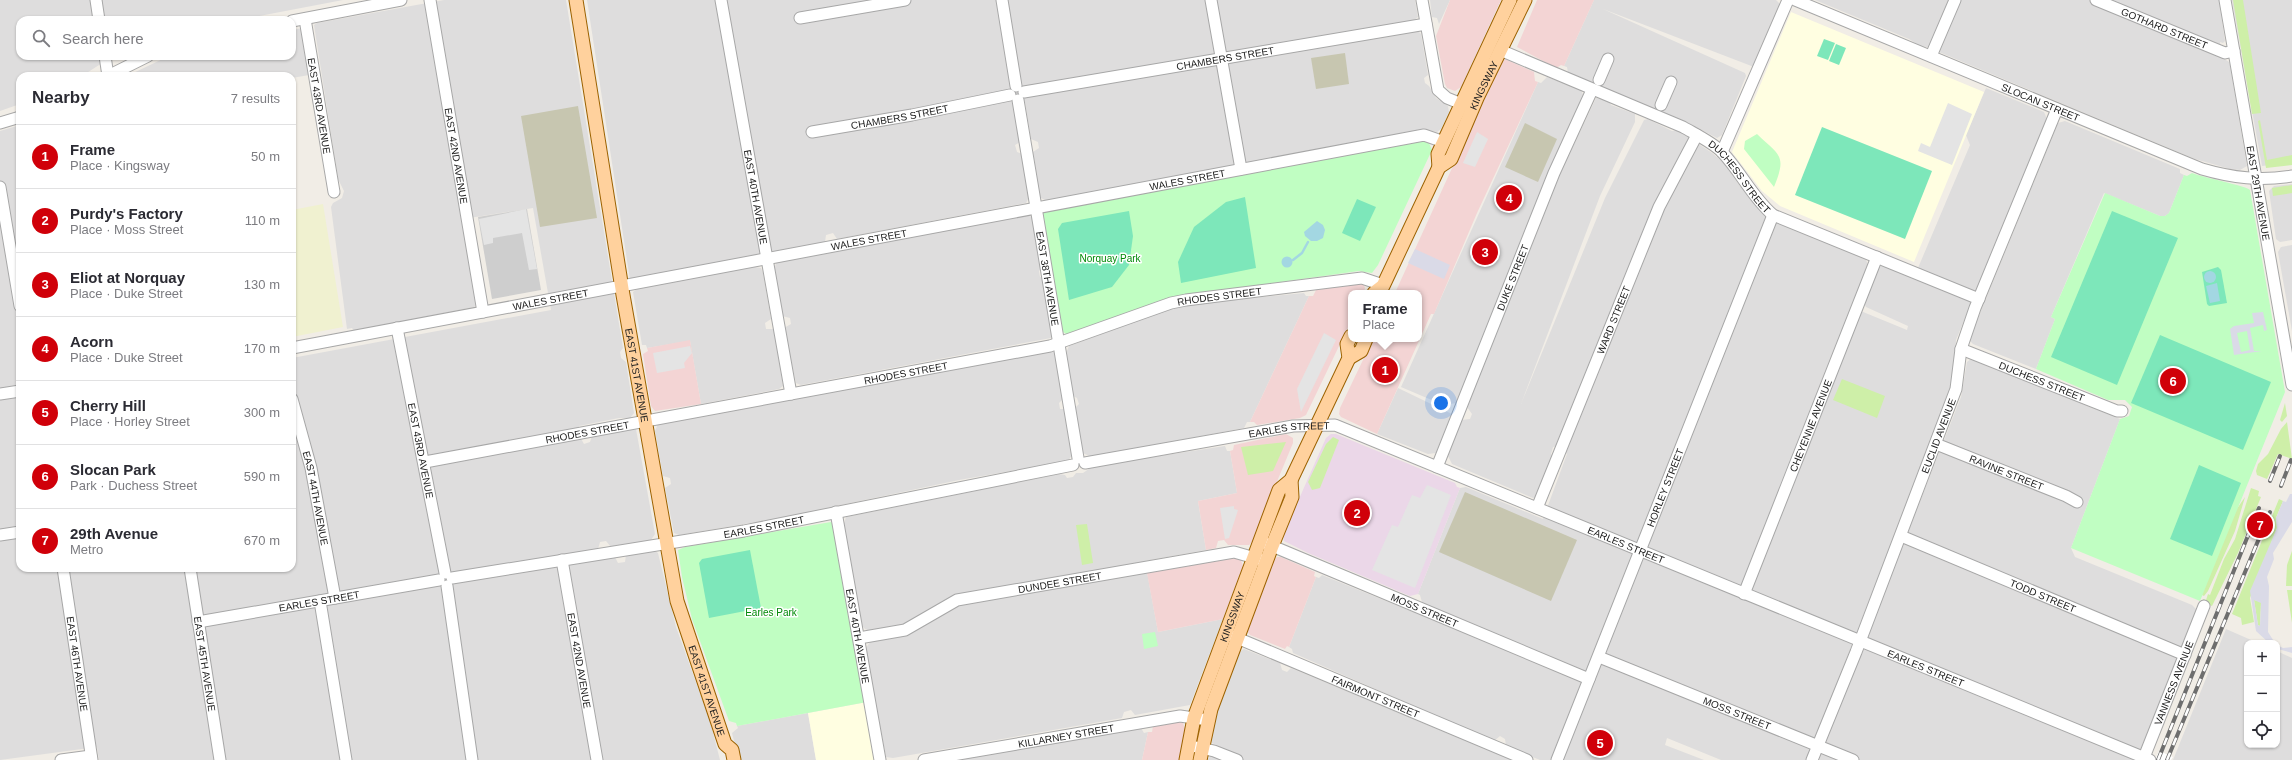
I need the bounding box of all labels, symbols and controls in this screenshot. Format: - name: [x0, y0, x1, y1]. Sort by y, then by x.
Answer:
- street label: GOTHARD STREET: [2119, 6, 2209, 51]
- search box: [16, 16, 296, 60]
- icon: search: [30, 27, 52, 49]
- text: Search here: [62, 30, 144, 47]
- street label: CHAMBERS STREET: [1176, 45, 1275, 72]
- street label: EAST 43RD AVENUE: [306, 57, 333, 155]
- street label: KINGSWAY: [1468, 59, 1500, 111]
- street label: SLOCAN STREET: [2000, 81, 2081, 124]
- text: Nearby: [32, 88, 90, 107]
- text: 7 results: [231, 91, 280, 106]
- street label: CHAMBERS STREET: [850, 103, 950, 131]
- street label: EAST 42ND AVENUE: [442, 107, 470, 205]
- street label: DUCHESS STREET: [1706, 138, 1772, 215]
- text: Frame: [70, 141, 115, 158]
- street label: EAST 29TH AVENUE: [2244, 145, 2272, 242]
- text: 1: [41, 149, 49, 164]
- text: 50 m: [251, 149, 280, 164]
- street label: EAST 40TH AVENUE: [742, 149, 769, 245]
- text: Place · Kingsway: [70, 158, 170, 173]
- street label: WALES STREET: [1149, 168, 1226, 193]
- pin: 4: [1496, 183, 1522, 213]
- text: Purdy's Factory: [70, 205, 183, 222]
- text: 2: [41, 213, 49, 228]
- text: 110 m: [245, 213, 280, 228]
- text: Place · Moss Street: [70, 222, 183, 237]
- street label: WALES STREET: [830, 227, 908, 252]
- street label: EAST 38TH AVENUE: [1034, 230, 1061, 327]
- pin: 3: [1472, 237, 1498, 267]
- street label: DUKE STREET: [1495, 243, 1531, 312]
- park label: Norquay Park: [1079, 253, 1142, 264]
- text: Eliot at Norquay: [70, 269, 185, 286]
- text: 3: [41, 277, 49, 292]
- text: 130 m: [244, 277, 280, 292]
- street label: WARD STREET: [1595, 284, 1632, 356]
- text: Place · Duke Street: [70, 286, 183, 301]
- street label: RHODES STREET: [1176, 286, 1262, 308]
- street label: WALES STREET: [512, 287, 589, 312]
- popup: [1348, 290, 1422, 342]
- text: Frame: [1362, 300, 1408, 317]
- text: Place: [1362, 317, 1395, 332]
- street label: EAST 41ST AVENUE: [623, 327, 650, 423]
- text: Acorn: [70, 333, 113, 350]
- text: 4: [41, 341, 49, 356]
- text: 170 m: [244, 341, 280, 356]
- text: Place · Duke Street: [70, 350, 183, 365]
- pin: 1: [1372, 355, 1398, 385]
- street label: RHODES STREET: [863, 360, 949, 386]
- street label: DUCHESS STREET: [1997, 360, 2086, 404]
- pin: 6: [2160, 366, 2186, 396]
- street label: CHEYENNE AVENUE: [1788, 378, 1834, 474]
- your location: [1431, 393, 1451, 413]
- text: Cherry Hill: [70, 397, 146, 414]
- street label: EUCLID AVENUE: [1919, 397, 1958, 475]
- street label: EAST 43RD AVENUE: [406, 402, 435, 500]
- text: 5: [41, 405, 49, 420]
- text: 300 m: [244, 405, 280, 420]
- text: Place · Horley Street: [70, 414, 190, 429]
- street label: RHODES STREET: [544, 419, 630, 446]
- street label: EARLES STREET: [1248, 420, 1330, 440]
- street label: HORLEY STREET: [1645, 447, 1686, 529]
- street label: EAST 44TH AVENUE: [301, 450, 330, 546]
- street label: RAVINE STREET: [1968, 453, 2045, 492]
- text: Slocan Park: [70, 461, 156, 478]
- text: 6: [41, 469, 49, 484]
- text: 590 m: [244, 469, 280, 484]
- text: Park · Duchess Street: [70, 478, 197, 493]
- pin: 2: [1344, 498, 1370, 528]
- pin: 7: [2247, 510, 2273, 540]
- street label: EARLES STREET: [723, 514, 805, 540]
- street label: EARLES STREET: [1586, 524, 1666, 566]
- text: 29th Avenue: [70, 525, 158, 542]
- text: 7: [41, 533, 49, 548]
- text: 670 m: [244, 533, 280, 548]
- text: Metro: [70, 542, 103, 557]
- street label: DUNDEE STREET: [1017, 570, 1102, 595]
- street label: TODD STREET: [2008, 577, 2077, 615]
- street label: EAST 40TH AVENUE: [844, 588, 871, 685]
- street label: EARLES STREET: [278, 589, 360, 614]
- street label: KINGSWAY: [1218, 590, 1247, 643]
- street label: MOSS STREET: [1389, 591, 1460, 629]
- park label: Earles Park: [745, 607, 798, 618]
- street label: EAST 42ND AVENUE: [565, 612, 593, 710]
- street label: EAST 46TH AVENUE: [64, 616, 90, 713]
- street label: EAST 45TH AVENUE: [192, 616, 217, 712]
- street label: VANNESS AVENUE: [2152, 639, 2196, 727]
- map controls: [2244, 640, 2280, 748]
- button: +: [2244, 640, 2280, 676]
- street label: EAST 41ST AVENUE: [686, 644, 727, 738]
- street label: EARLES STREET: [1886, 648, 1965, 689]
- street label: FAIRMONT STREET: [1330, 673, 1421, 720]
- button: −: [2244, 676, 2280, 712]
- street label: MOSS STREET: [1702, 695, 1772, 732]
- button: locate: [2244, 712, 2280, 748]
- street label: KILLARNEY STREET: [1017, 722, 1115, 750]
- pin: 5: [1587, 728, 1613, 758]

